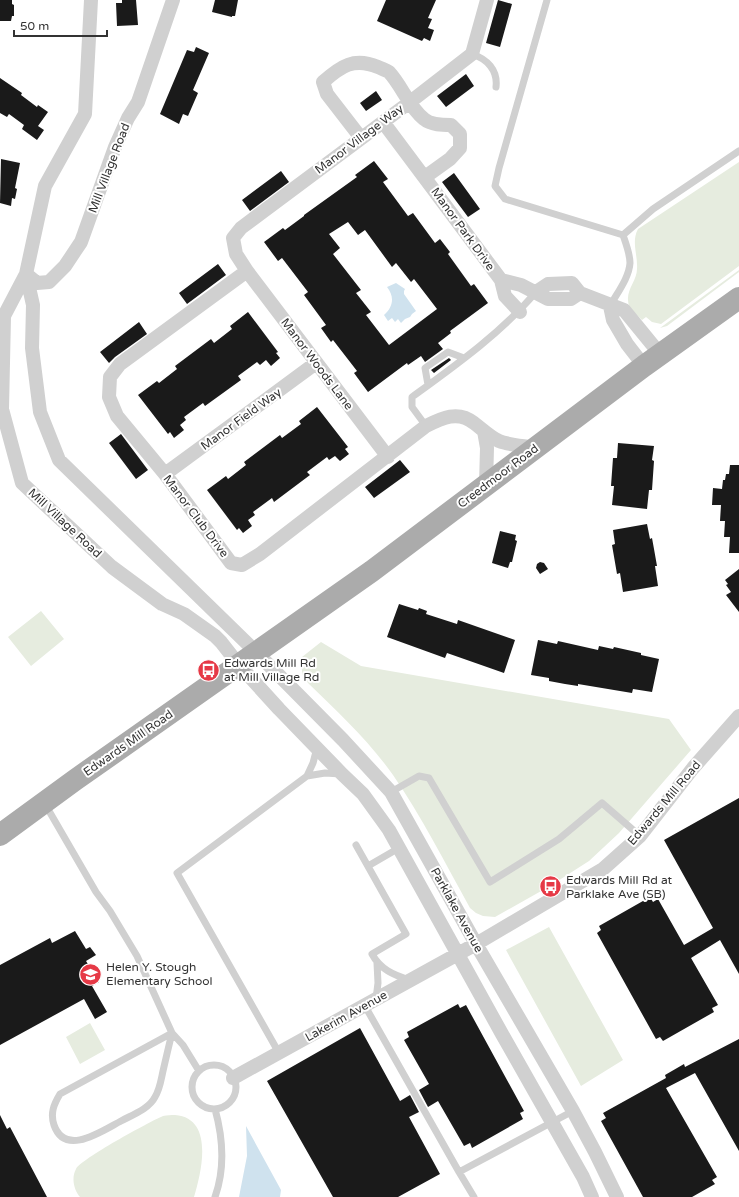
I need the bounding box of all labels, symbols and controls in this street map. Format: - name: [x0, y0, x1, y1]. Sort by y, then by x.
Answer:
- scale bar: [14, 12, 107, 38]
- text: 50 m: [20, 19, 49, 33]
- street label: Manor Village Way: [312, 101, 406, 177]
- street label: Mill Village Road: [85, 121, 133, 215]
- street label: Manor Park Drive: [428, 185, 498, 273]
- street label: Manor Woods Lane: [278, 315, 356, 413]
- street label: Manor Field Way: [198, 385, 284, 453]
- street label: Creedmoor Road: [455, 441, 541, 511]
- street label: Manor Club Drive: [160, 472, 232, 560]
- street label: Mill Village Road: [25, 485, 105, 561]
- place label: Edwards Mill Rd at Mill Village Rd: [224, 656, 319, 684]
- bus stop icon: Edwards Mill Rd at Mill Village Rd: [195, 657, 221, 683]
- street label: Edwards Mill Road: [81, 707, 175, 779]
- street label: Edwards Mill Road: [625, 758, 703, 848]
- street label: Parklake Avenue: [428, 865, 486, 955]
- place label: Edwards Mill Rd at Parklake Ave (SB): [566, 873, 672, 901]
- bus stop icon: Edwards Mill Rd at Parklake Ave (SB): [538, 874, 564, 900]
- place label: Helen Y. Stough Elementary School: [106, 960, 213, 988]
- school or university icon: Helen Y. Stough Elementary School: [77, 961, 103, 987]
- street label: Lakerim Avenue: [303, 988, 390, 1044]

